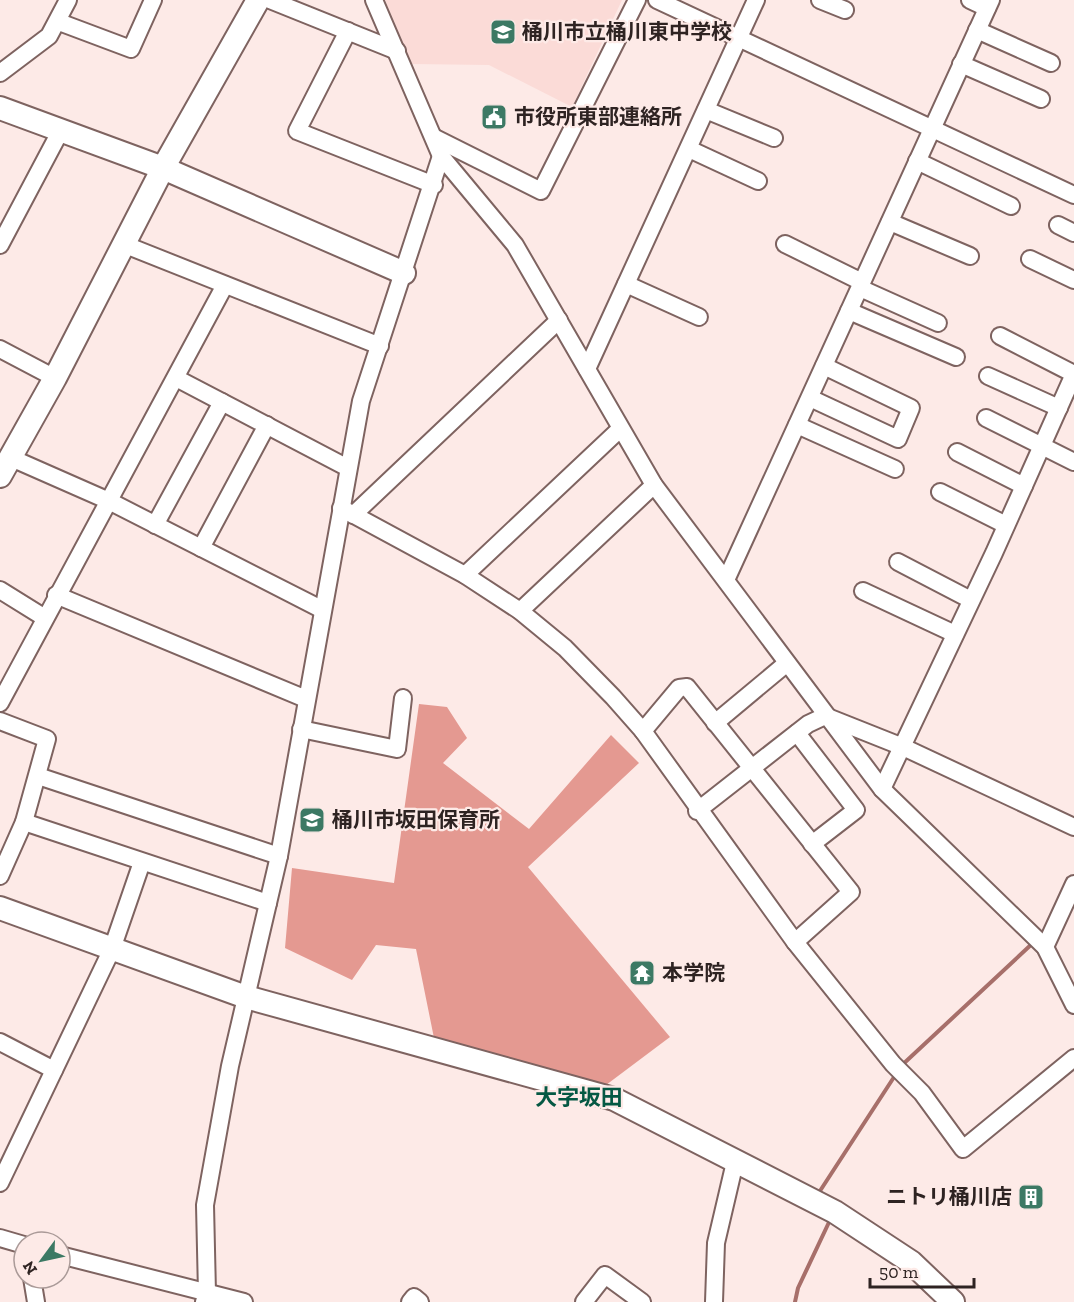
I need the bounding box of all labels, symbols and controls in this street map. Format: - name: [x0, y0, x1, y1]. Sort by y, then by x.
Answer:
- school or university icon: 桶川市立桶川東中学校: [488, 17, 518, 47]
- place label: 桶川市立桶川東中学校: [522, 19, 732, 44]
- public building icon: 市役所東部連絡所: [479, 102, 509, 132]
- place label: 市役所東部連絡所: [514, 104, 682, 129]
- school or university icon: 桶川市坂田保育所: [297, 805, 327, 835]
- place label: 桶川市坂田保育所: [332, 807, 500, 832]
- temple icon: 本学院: [627, 958, 657, 988]
- place label: 本学院: [662, 960, 725, 985]
- district label: 大字坂田: [535, 1084, 623, 1111]
- building icon: ニトリ桶川店: [1016, 1182, 1046, 1212]
- place label: ニトリ桶川店: [886, 1184, 1012, 1209]
- north arrow: [12, 1230, 72, 1290]
- scale bar: [870, 1251, 974, 1289]
- text: N: [19, 1258, 41, 1278]
- text: 50 m: [879, 1261, 919, 1283]

